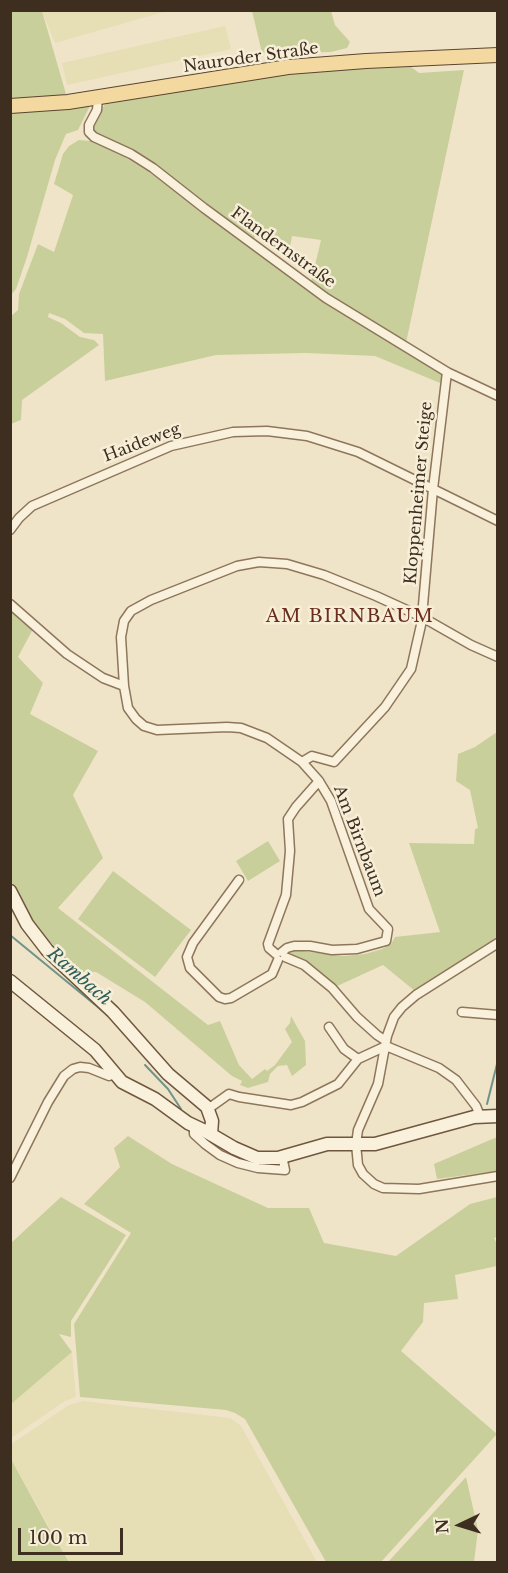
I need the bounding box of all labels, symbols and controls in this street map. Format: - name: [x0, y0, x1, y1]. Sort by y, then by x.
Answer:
- street label: Nauroder Straße: [182, 39, 320, 77]
- street label: Flandernstraße: [227, 204, 339, 292]
- street label: Kloppenheimer Steige: [401, 401, 437, 585]
- street label: Haideweg: [101, 420, 183, 466]
- district label: AM BIRNBAUM: [266, 606, 434, 628]
- street label: Am Birnbaum: [329, 783, 389, 899]
- water label: Rambach: [43, 943, 115, 1011]
- north arrow: [430, 1495, 490, 1555]
- scale bar: [21, 1516, 126, 1554]
- text: N: [432, 1518, 453, 1534]
- text: 100 m: [29, 1527, 87, 1549]

